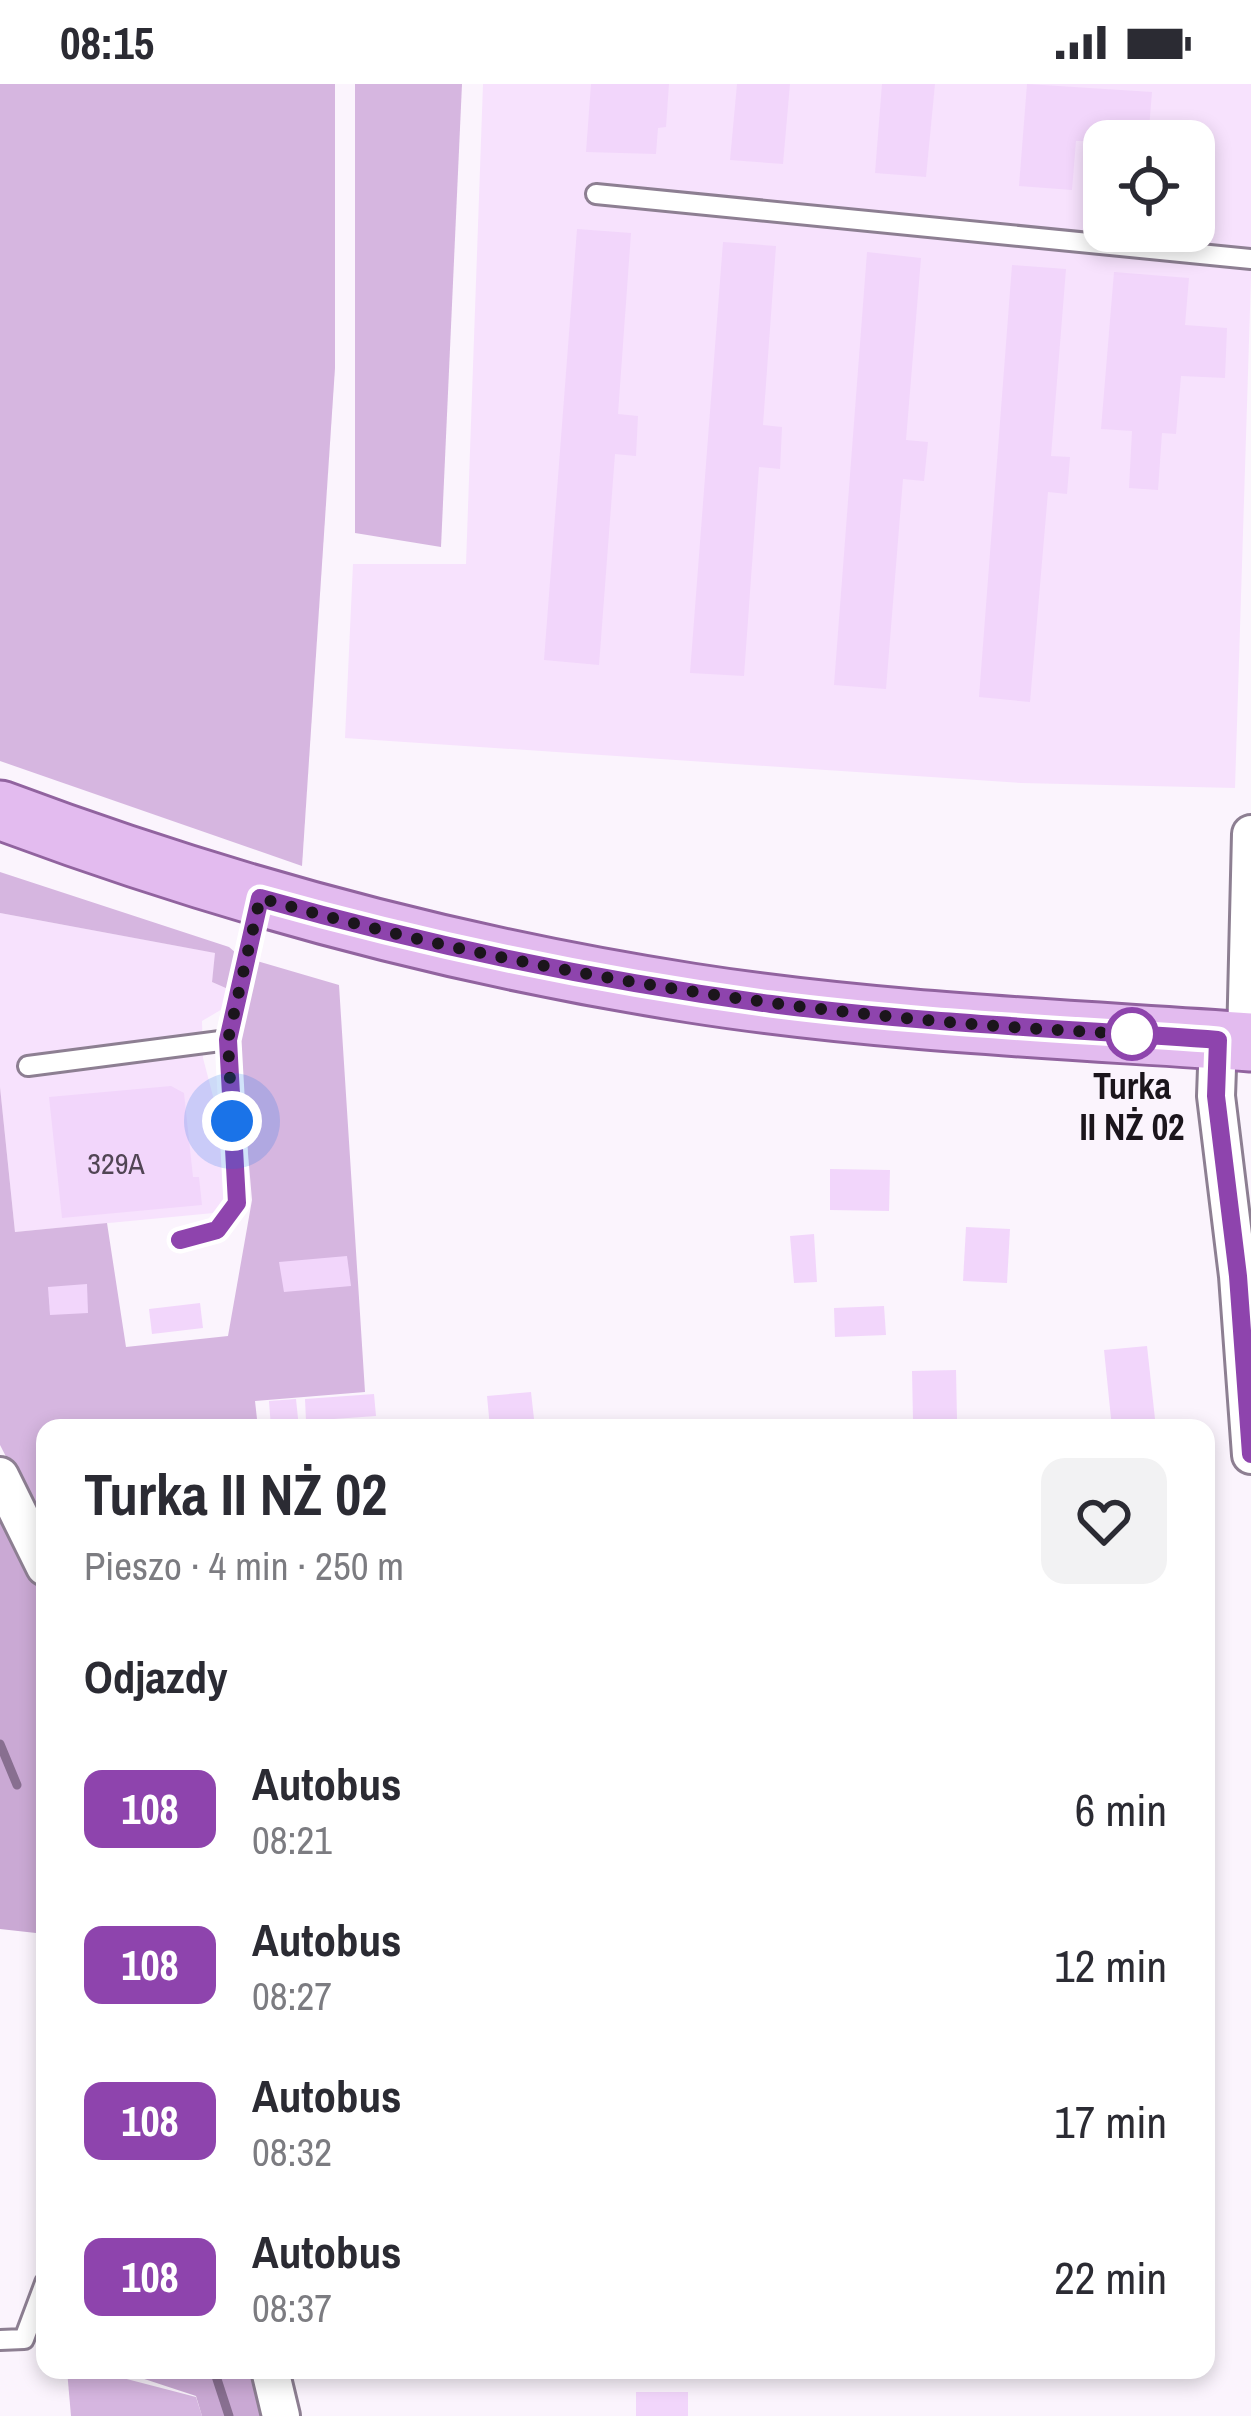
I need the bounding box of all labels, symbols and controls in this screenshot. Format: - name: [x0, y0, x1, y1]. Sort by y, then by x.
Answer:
- text: 08:15: [60, 12, 154, 73]
- map controls: [1083, 120, 1215, 252]
- button: locate: [1083, 120, 1215, 252]
- marker: Turka II NŻ 02: [1107, 1009, 1157, 1059]
- place label: Turka II NŻ 02: [1079, 1062, 1185, 1151]
- your location: [202, 1091, 262, 1151]
- house number: 329A: [87, 1143, 145, 1183]
- text: Turka II NŻ 02: [84, 1456, 387, 1533]
- button: heart: [1041, 1458, 1167, 1584]
- text: Pieszo · 4 min · 250 m: [84, 1540, 404, 1592]
- text: Odjazdy: [84, 1646, 228, 1707]
- text: Autobus: [252, 1753, 402, 1814]
- text: 6 min: [1075, 1779, 1167, 1840]
- text: 108: [121, 1781, 179, 1837]
- text: 08:21: [252, 1814, 332, 1866]
- text: Autobus: [252, 1909, 402, 1970]
- text: 12 min: [1054, 1935, 1167, 1996]
- text: 108: [121, 1937, 179, 1993]
- text: 08:27: [252, 1970, 332, 2022]
- text: Autobus: [252, 2065, 402, 2126]
- text: 17 min: [1054, 2091, 1167, 2152]
- text: 108: [121, 2093, 179, 2149]
- text: 08:32: [252, 2126, 332, 2178]
- text: Autobus: [252, 2221, 402, 2282]
- text: 22 min: [1054, 2247, 1167, 2308]
- text: 108: [121, 2249, 179, 2305]
- text: 08:37: [252, 2282, 332, 2334]

